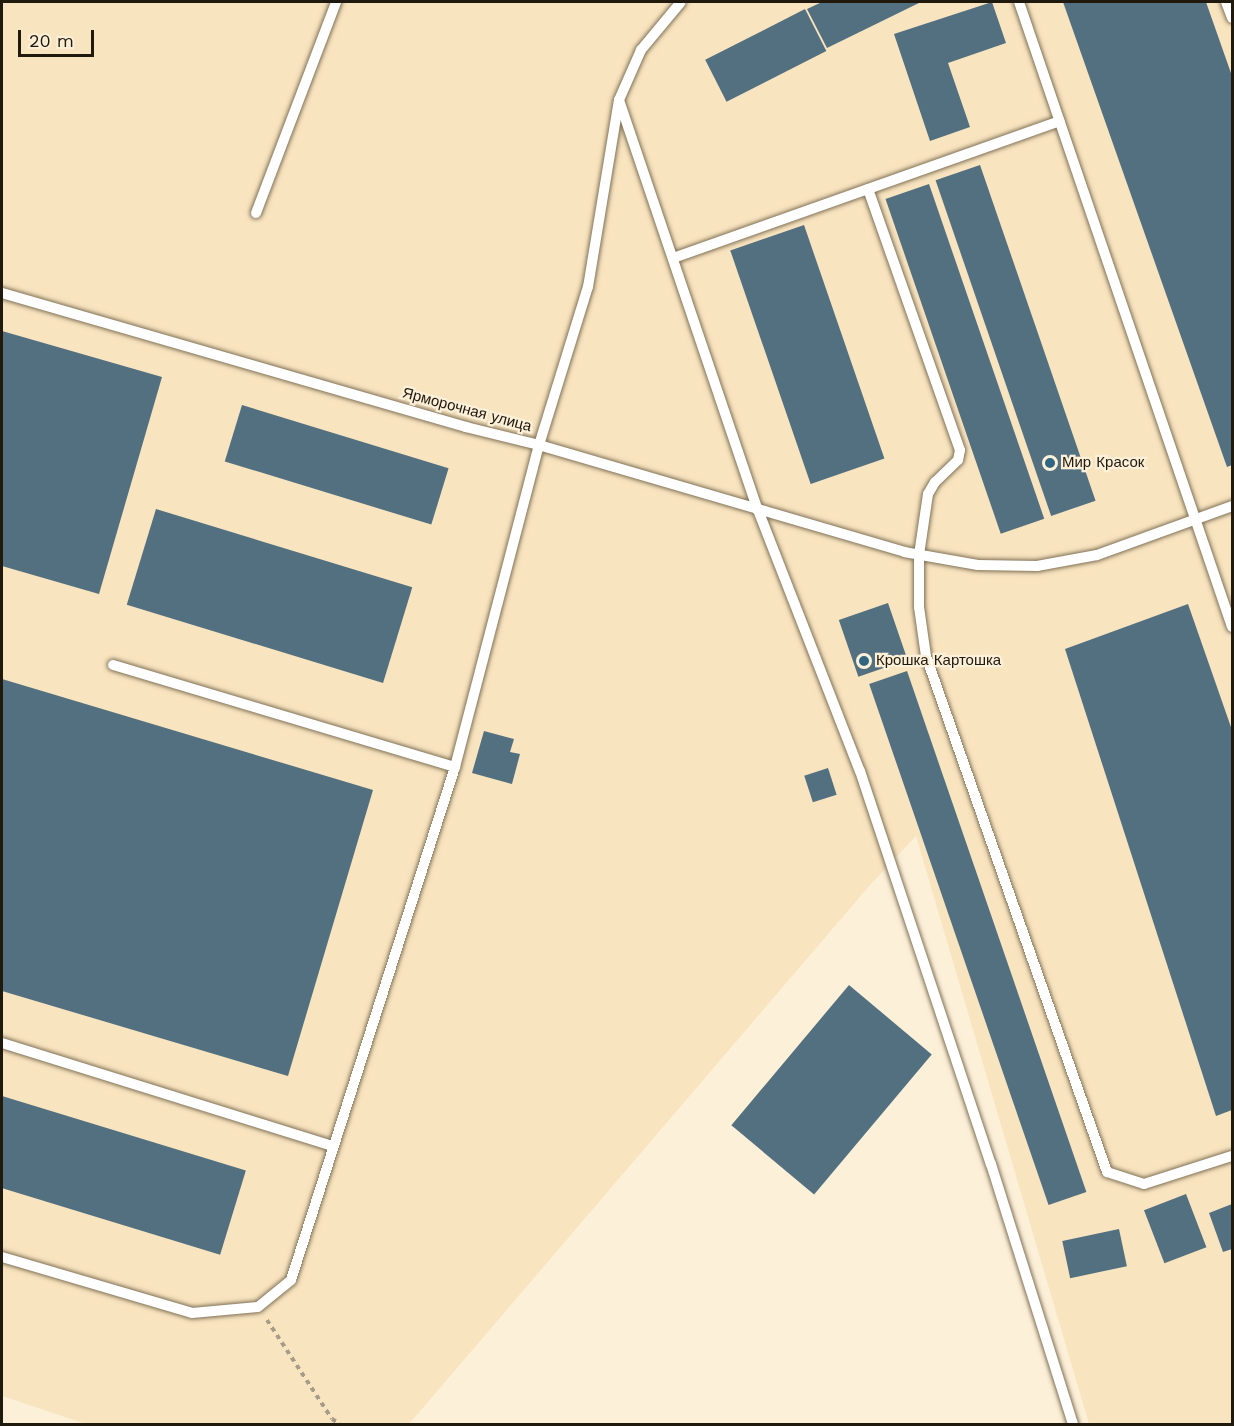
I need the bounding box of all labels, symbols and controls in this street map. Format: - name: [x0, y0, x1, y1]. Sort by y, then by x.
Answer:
- scale bar: [21, 18, 98, 56]
- text: 20 m: [29, 30, 74, 51]
- street label: Ярморочная улица: [400, 384, 534, 436]
- place label: Мир Красок: [1062, 454, 1144, 472]
- marker: Мир Красок: [1043, 456, 1057, 470]
- place label: Крошка Картошка: [876, 652, 1001, 670]
- marker: Крошка Картошка: [857, 654, 871, 668]

